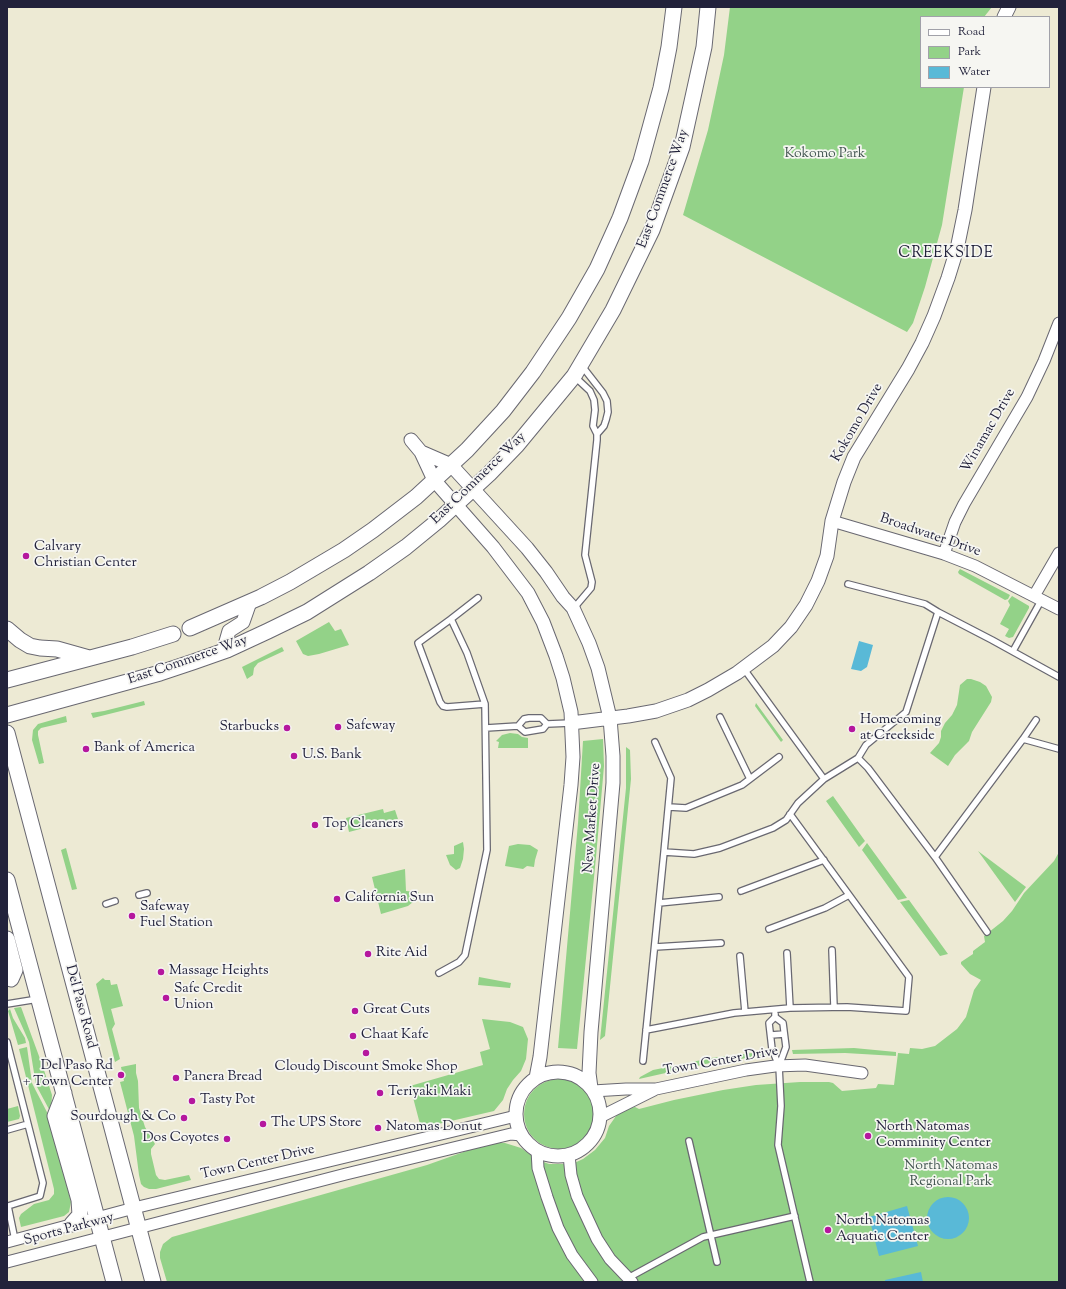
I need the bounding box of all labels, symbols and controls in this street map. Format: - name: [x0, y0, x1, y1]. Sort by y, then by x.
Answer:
- legend: [920, 16, 1050, 88]
- text: Road: [958, 23, 985, 41]
- text: Park: [958, 43, 981, 61]
- text: Water: [958, 63, 990, 81]
- street label: East Commerce Way: [635, 127, 693, 251]
- park label: Kokomo Park: [785, 147, 865, 163]
- district label: CREEKSIDE: [898, 245, 994, 263]
- street label: Kokomo Drive: [829, 381, 887, 465]
- street label: Winamac Drive: [958, 386, 1020, 476]
- street label: East Commerce Way: [428, 429, 530, 529]
- street label: Broadwater Drive: [877, 511, 983, 561]
- place label: Calvary Christian Center: [34, 540, 137, 572]
- marker: Calvary Christian Center: [21, 551, 31, 561]
- street label: East Commerce Way: [126, 633, 250, 689]
- place label: Homecoming at Creekside: [860, 713, 941, 746]
- place label: Safeway: [346, 719, 395, 735]
- place label: Starbucks: [219, 720, 279, 736]
- marker: Safeway: [333, 722, 343, 732]
- marker: Starbucks: [282, 723, 292, 733]
- marker: Homecoming at Creekside: [847, 724, 857, 734]
- place label: Bank of America: [94, 741, 195, 757]
- marker: Bank of America: [81, 744, 91, 754]
- place label: U.S. Bank: [302, 748, 362, 764]
- marker: U.S. Bank: [289, 751, 299, 761]
- street label: New Market Drive: [581, 762, 605, 874]
- place label: Top Cleaners: [323, 817, 403, 833]
- marker: Top Cleaners: [310, 820, 320, 830]
- place label: California Sun: [345, 891, 434, 907]
- marker: California Sun: [332, 894, 342, 904]
- place label: Safeway Fuel Station: [140, 900, 213, 932]
- marker: Safeway Fuel Station: [127, 911, 137, 921]
- place label: Rite Aid: [376, 946, 427, 962]
- marker: Rite Aid: [363, 949, 373, 959]
- street label: Del Paso Road: [61, 963, 99, 1051]
- place label: Massage Heights: [169, 964, 269, 980]
- marker: Massage Heights: [156, 967, 166, 977]
- place label: Safe Credit Union: [174, 982, 242, 1014]
- marker: Safe Credit Union: [161, 993, 171, 1003]
- place label: Great Cuts: [363, 1003, 430, 1019]
- marker: Great Cuts: [350, 1006, 360, 1016]
- place label: Chaat Kafe: [361, 1028, 429, 1044]
- marker: Chaat Kafe: [348, 1031, 358, 1041]
- street label: Town Center Drive: [662, 1044, 780, 1080]
- marker: Cloud9 Discount Smoke Shop: [361, 1048, 371, 1058]
- place label: Del Paso Rd + Town Center: [23, 1059, 113, 1092]
- place label: Cloud9 Discount Smoke Shop: [275, 1060, 457, 1076]
- marker: Del Paso Rd + Town Center: [116, 1070, 126, 1080]
- place label: Panera Bread: [184, 1070, 262, 1086]
- marker: Panera Bread: [171, 1073, 181, 1083]
- place label: Teriyaki Maki: [388, 1085, 471, 1101]
- marker: Teriyaki Maki: [375, 1088, 385, 1098]
- place label: Tasty Pot: [200, 1093, 255, 1109]
- marker: Tasty Pot: [187, 1096, 197, 1106]
- place label: Sourdough & Co: [70, 1110, 176, 1126]
- marker: Sourdough & Co: [179, 1113, 189, 1123]
- place label: The UPS Store: [271, 1116, 362, 1132]
- marker: The UPS Store: [258, 1119, 268, 1129]
- place label: Natomas Donut: [386, 1120, 482, 1136]
- place label: North Natomas Comminity Center: [876, 1120, 991, 1152]
- marker: Natomas Donut: [373, 1123, 383, 1133]
- place label: Dos Coyotes: [143, 1131, 219, 1147]
- marker: North Natomas Comminity Center: [863, 1131, 873, 1141]
- marker: Dos Coyotes: [222, 1134, 232, 1144]
- street label: Town Center Drive: [199, 1142, 317, 1184]
- park label: North Natomas Regional Park: [904, 1159, 998, 1192]
- street label: Sports Parkway: [22, 1210, 116, 1250]
- place label: North Natomas Aquatic Center: [836, 1214, 929, 1246]
- marker: North Natomas Aquatic Center: [823, 1225, 833, 1235]

